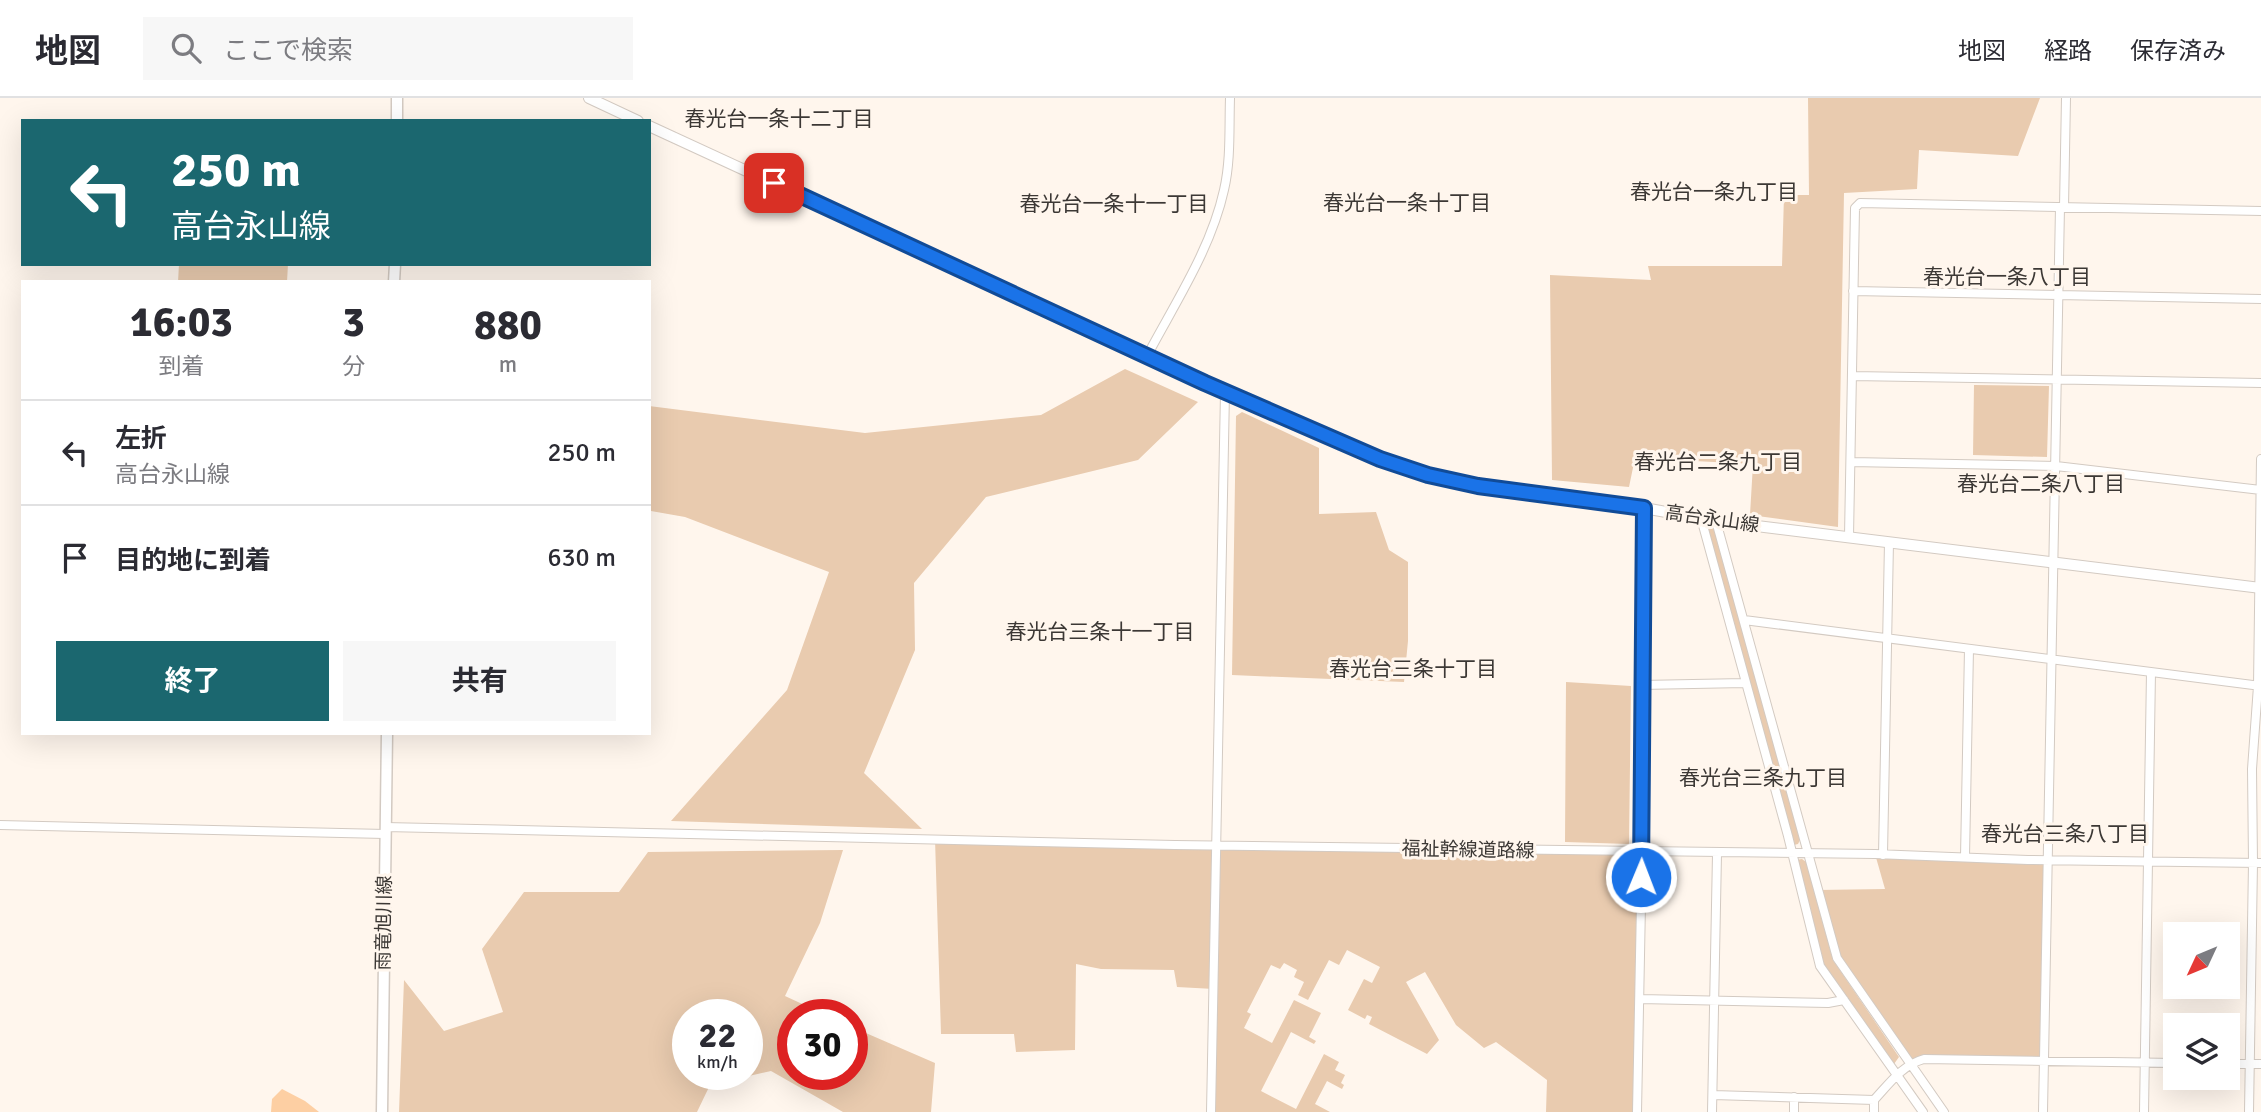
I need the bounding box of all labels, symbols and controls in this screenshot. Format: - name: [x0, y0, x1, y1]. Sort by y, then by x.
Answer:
- search box: [143, 17, 633, 80]
- icon: search: [167, 29, 205, 67]
- text: 地図: [35, 31, 101, 72]
- text: ここで検索: [223, 35, 353, 67]
- text: 地図: [1958, 36, 2006, 66]
- text: 経路: [2044, 36, 2092, 66]
- text: 保存済み: [2130, 36, 2226, 66]
- district label: 春光台一条十二丁目: [685, 106, 874, 132]
- text: 250 m: [171, 140, 301, 200]
- icon: left: [56, 147, 147, 238]
- pin: [744, 153, 804, 213]
- icon: arrive: [755, 164, 793, 202]
- district label: 春光台一条九丁目: [1630, 179, 1798, 205]
- district label: 春光台一条十丁目: [1323, 190, 1491, 216]
- district label: 春光台一条十一丁目: [1020, 191, 1209, 217]
- text: 高台永山線: [171, 207, 331, 246]
- district label: 春光台一条八丁目: [1923, 264, 2091, 290]
- text: 16:03: [130, 297, 233, 348]
- text: 3: [342, 297, 365, 348]
- text: 880: [474, 300, 542, 351]
- text: m: [499, 350, 517, 379]
- text: 到着: [159, 352, 205, 381]
- text: 分: [342, 352, 365, 381]
- text: 左折: [115, 423, 167, 455]
- icon: left: [56, 434, 94, 472]
- text: 250 m: [547, 437, 616, 469]
- district label: 春光台二条九丁目: [1634, 449, 1802, 475]
- text: 高台永山線: [115, 460, 230, 489]
- district label: 春光台二条八丁目: [1957, 471, 2125, 497]
- street label: 高台永山線: [1663, 501, 1761, 537]
- icon: arrive: [56, 539, 94, 577]
- text: 630 m: [547, 542, 616, 574]
- text: 目的地に到着: [115, 545, 271, 577]
- district label: 春光台三条十一丁目: [1006, 619, 1195, 645]
- button: 終了: [56, 641, 329, 721]
- button: 共有: [343, 641, 616, 721]
- district label: 春光台三条十丁目: [1329, 656, 1497, 682]
- district label: 春光台三条九丁目: [1679, 765, 1847, 791]
- district label: 春光台三条八丁目: [1981, 821, 2149, 847]
- street label: 福祉幹線道路線: [1401, 837, 1535, 863]
- position arrow: [1604, 840, 1678, 914]
- street label: 雨竜旭川線: [371, 875, 397, 971]
- north arrow: [2163, 922, 2240, 999]
- map controls: [2163, 922, 2240, 1090]
- speed limit sign: 30: [777, 999, 868, 1090]
- button: layers: [2163, 1013, 2240, 1090]
- text: 22: [699, 1014, 736, 1057]
- text: km/h: [697, 1051, 738, 1073]

